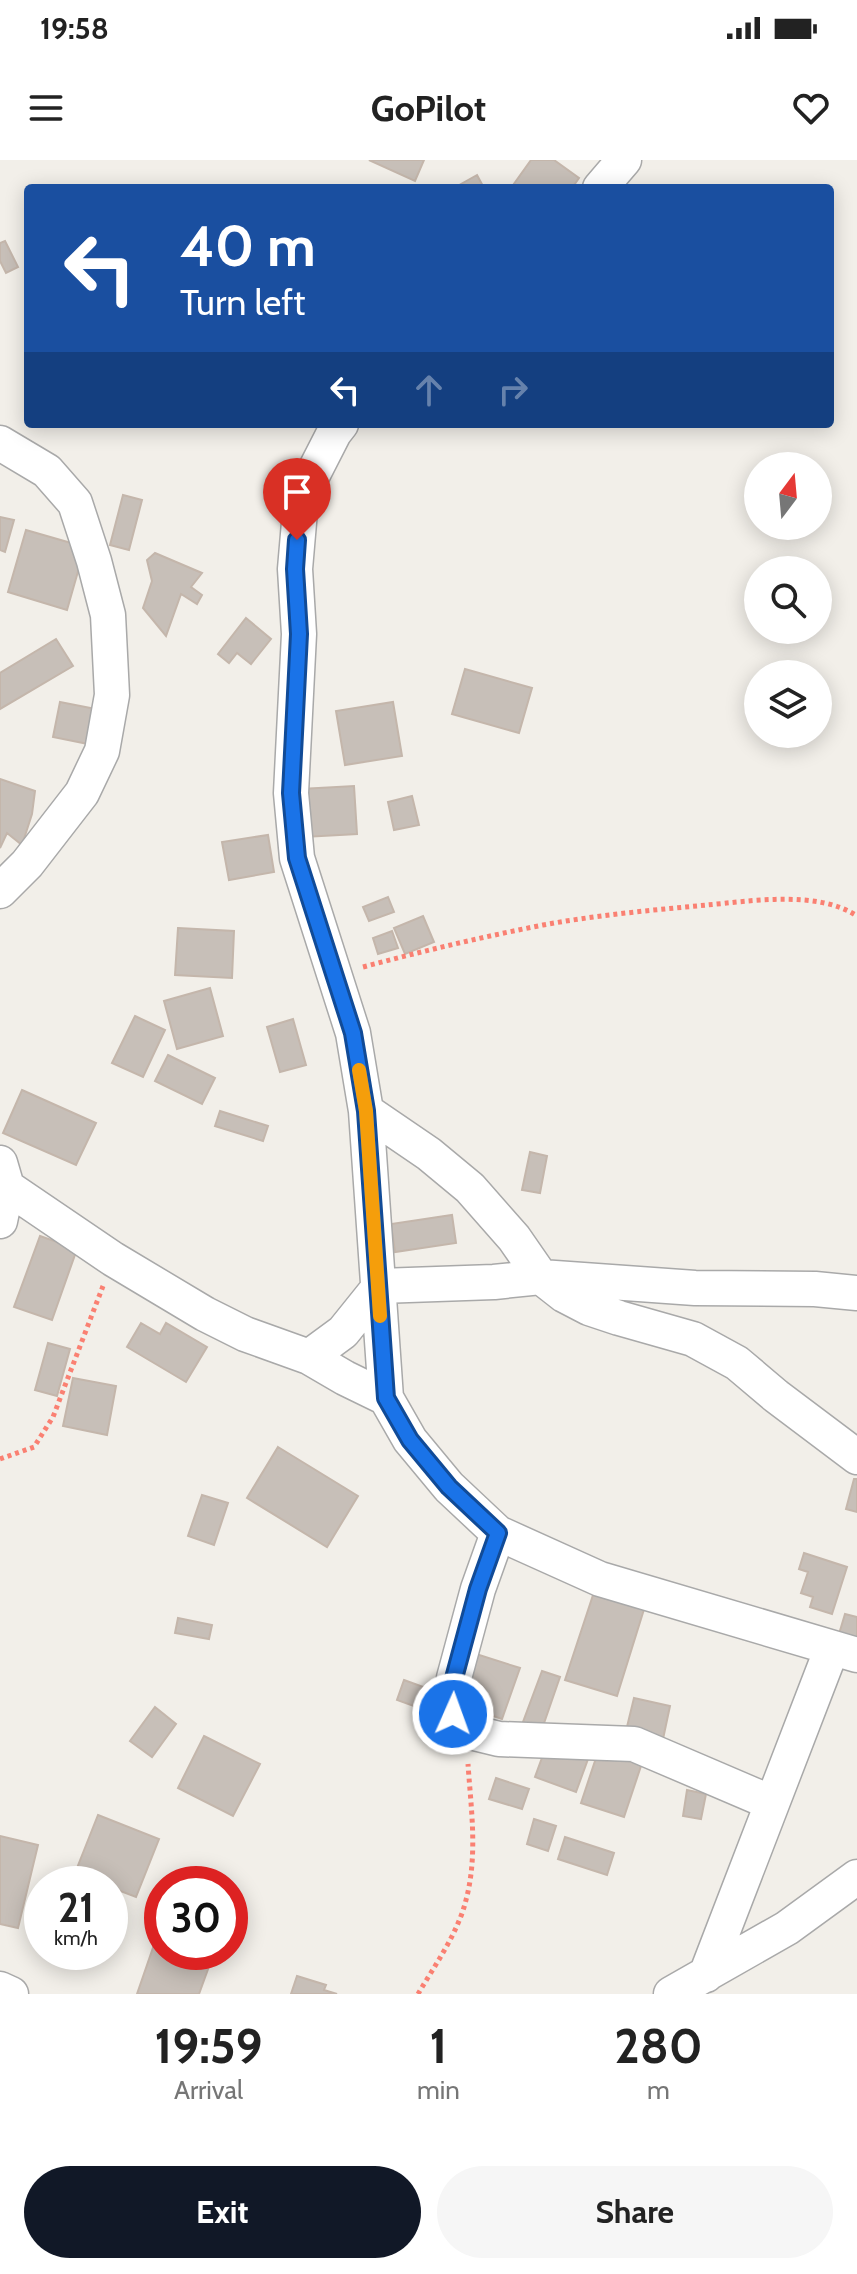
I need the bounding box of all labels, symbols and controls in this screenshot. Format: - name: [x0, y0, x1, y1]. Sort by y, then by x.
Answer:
- text: 19:58: [40, 10, 109, 47]
- icon: menu: [24, 86, 68, 130]
- text: GoPilot: [371, 86, 486, 130]
- icon: heart: [789, 86, 833, 130]
- text: 40 m: [180, 212, 316, 280]
- icon: left: [48, 216, 152, 320]
- text: Turn left: [180, 280, 305, 324]
- icon: left: [323, 368, 367, 412]
- icon: ahead: [407, 368, 451, 412]
- icon: right: [491, 368, 535, 412]
- north arrow: [744, 452, 832, 540]
- map controls: [744, 452, 832, 748]
- pin: [263, 458, 331, 540]
- icon: arrive: [275, 470, 319, 514]
- button: search: [744, 556, 832, 644]
- button: layers: [744, 660, 832, 748]
- position arrow: [411, 1672, 495, 1756]
- speed limit sign: 30: [144, 1866, 248, 1970]
- text: 21: [58, 1883, 94, 1932]
- text: km/h: [54, 1926, 98, 1950]
- text: 19:59: [154, 2017, 263, 2075]
- text: 1: [430, 2017, 447, 2075]
- text: 280: [614, 2017, 703, 2075]
- text: Arrival: [174, 2074, 243, 2106]
- text: min: [417, 2074, 460, 2106]
- text: m: [647, 2074, 670, 2106]
- button: Exit: [24, 2166, 421, 2258]
- button: Share: [437, 2166, 833, 2258]

